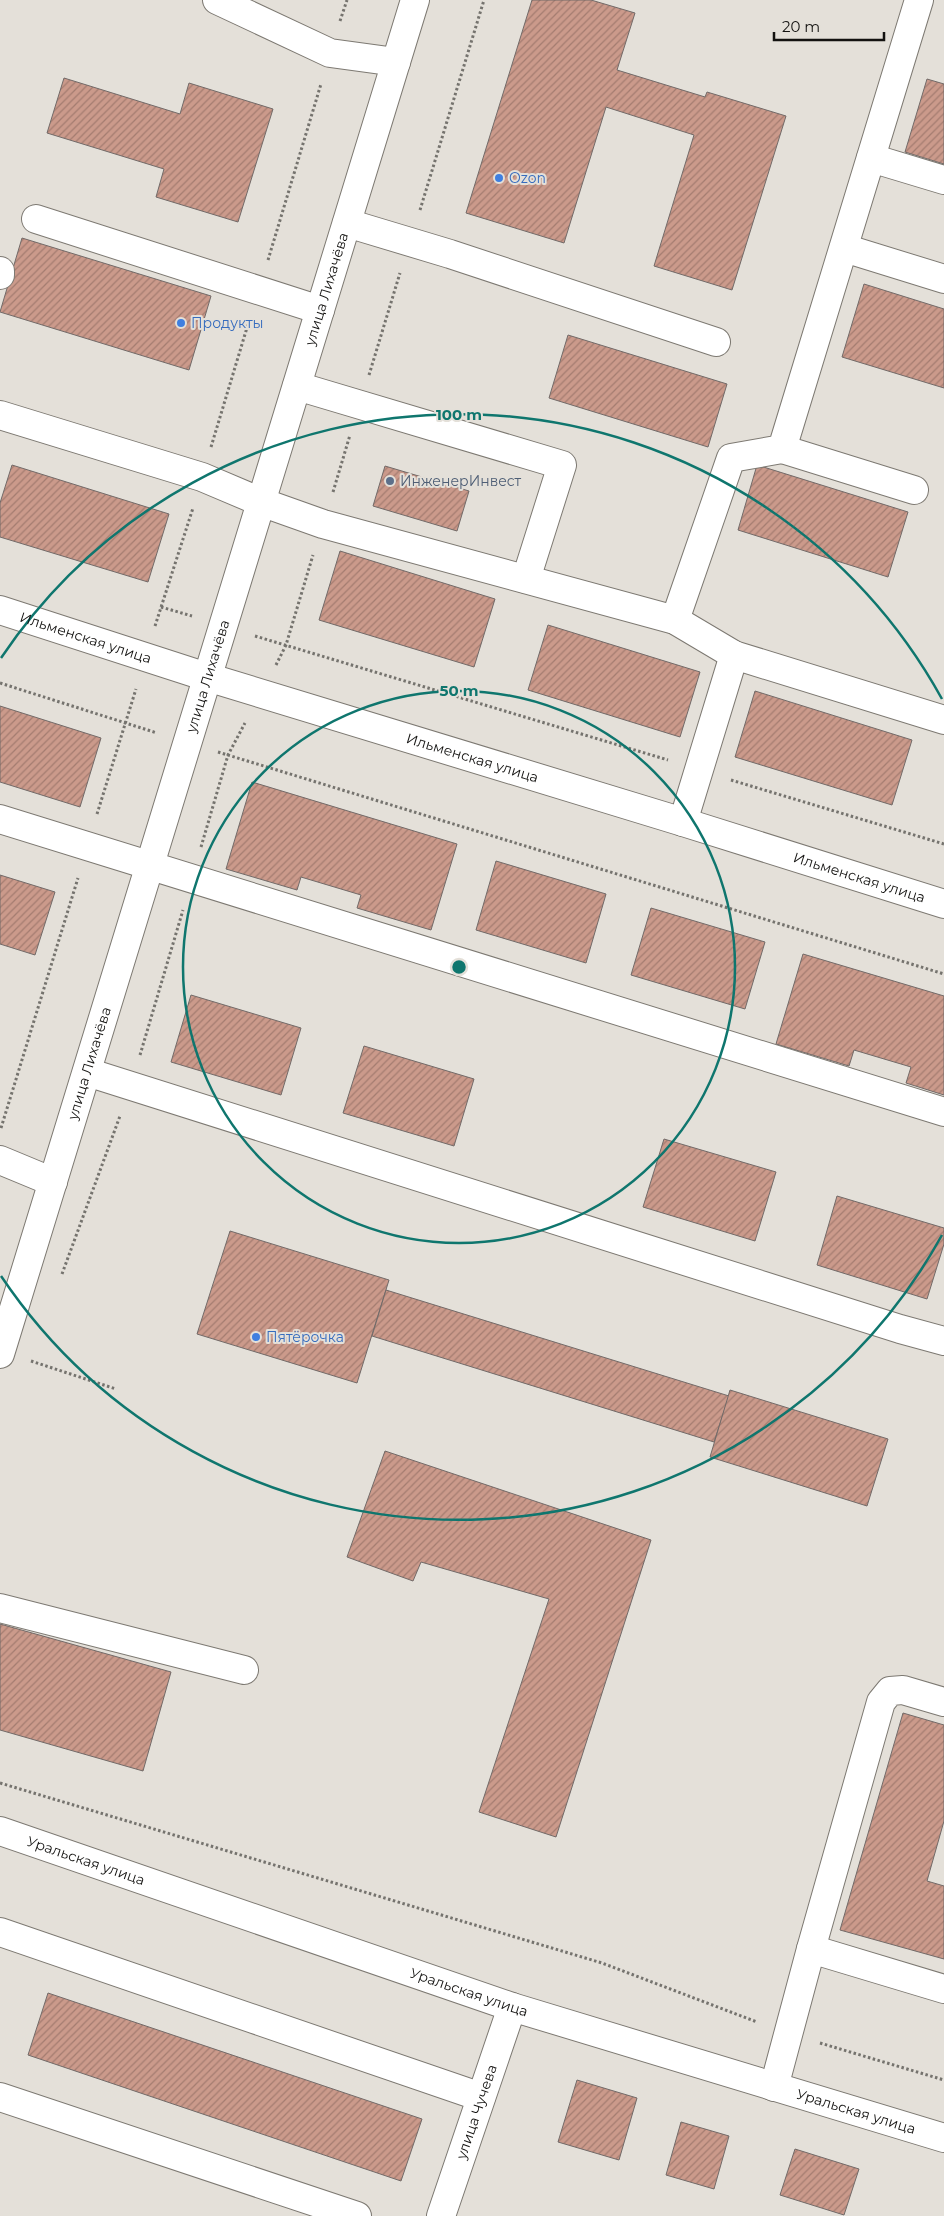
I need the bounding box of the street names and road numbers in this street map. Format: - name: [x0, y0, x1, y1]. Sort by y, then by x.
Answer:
- street label: улица Лихачёва: [300, 230, 352, 349]
- street label: Ильменская улица: [17, 608, 154, 667]
- street label: улица Лихачёва: [182, 617, 234, 736]
- street label: Ильменская улица: [404, 729, 541, 786]
- street label: Ильменская улица: [791, 848, 928, 907]
- street label: улица Лихачёва: [63, 1005, 115, 1123]
- street label: Уральская улица: [25, 1832, 147, 1889]
- street label: Уральская улица: [408, 1964, 530, 2020]
- street label: улица Чучева: [452, 2062, 501, 2163]
- street label: Уральская улица: [794, 2085, 918, 2138]

